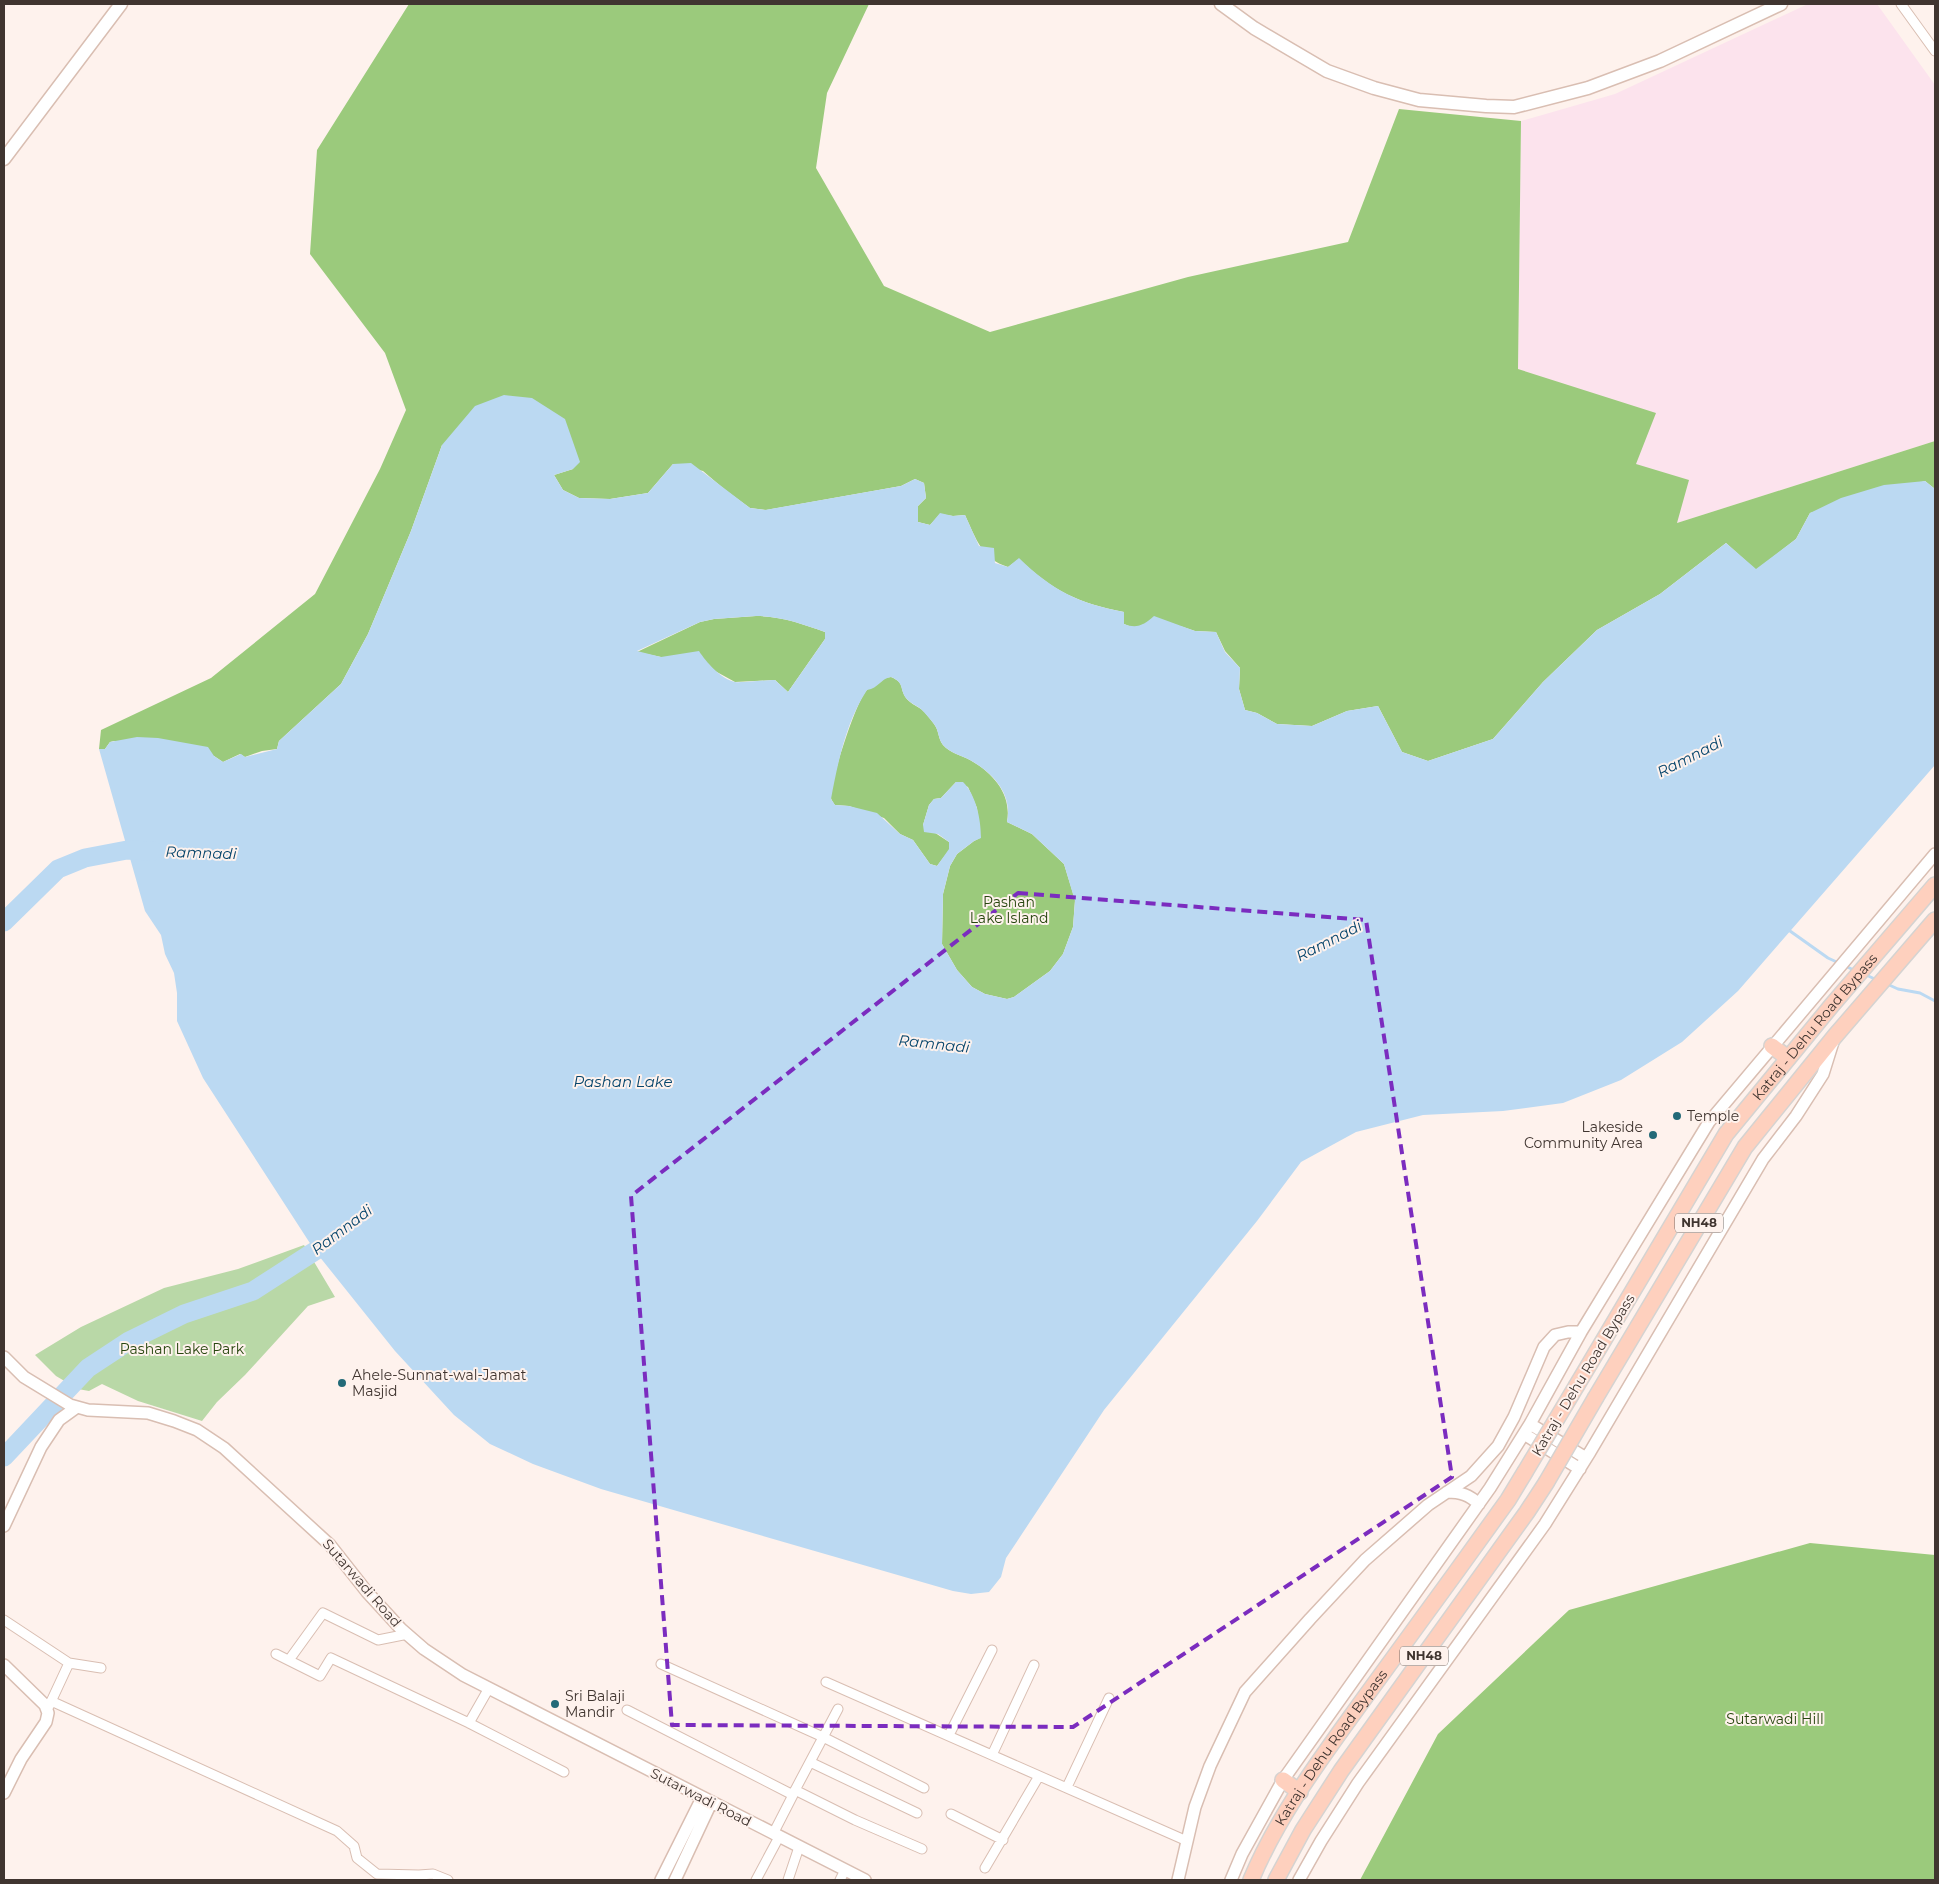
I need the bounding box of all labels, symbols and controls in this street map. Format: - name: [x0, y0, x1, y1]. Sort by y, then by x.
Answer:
- water label: Ramnadi: [1654, 731, 1727, 781]
- water label: Ramnadi: [165, 842, 238, 863]
- park label: Pashan Lake Island: [970, 893, 1048, 927]
- water label: Ramnadi: [1293, 915, 1366, 965]
- street label: Katraj - Dehu Road Bypass: [1748, 950, 1881, 1104]
- water label: Ramnadi: [898, 1030, 972, 1057]
- water label: Pashan Lake: [574, 1072, 673, 1091]
- place label: Temple: [1687, 1107, 1739, 1125]
- marker: Temple: [1671, 1110, 1683, 1122]
- place label: Lakeside Community Area: [1524, 1118, 1643, 1152]
- marker: Lakeside Community Area: [1647, 1129, 1659, 1141]
- water label: Ramnadi: [307, 1200, 377, 1259]
- road number: NH48: [1675, 1214, 1723, 1232]
- street label: Katraj - Dehu Road Bypass: [1527, 1291, 1639, 1459]
- park label: Pashan Lake Park: [120, 1340, 245, 1358]
- place label: Ahele-Sunnat-wal-Jamat Masjid: [352, 1366, 527, 1400]
- marker: Ahele-Sunnat-wal-Jamat Masjid: [336, 1377, 348, 1389]
- street label: Sutarwadi Road: [319, 1535, 405, 1631]
- road number: NH48: [1400, 1646, 1448, 1665]
- street label: Katraj - Dehu Road Bypass: [1271, 1666, 1391, 1829]
- place label: Sri Balaji Mandir: [565, 1687, 625, 1721]
- marker: Sri Balaji Mandir: [549, 1698, 561, 1710]
- park label: Sutarwadi Hill: [1726, 1710, 1824, 1728]
- street label: Sutarwadi Road: [647, 1764, 755, 1830]

